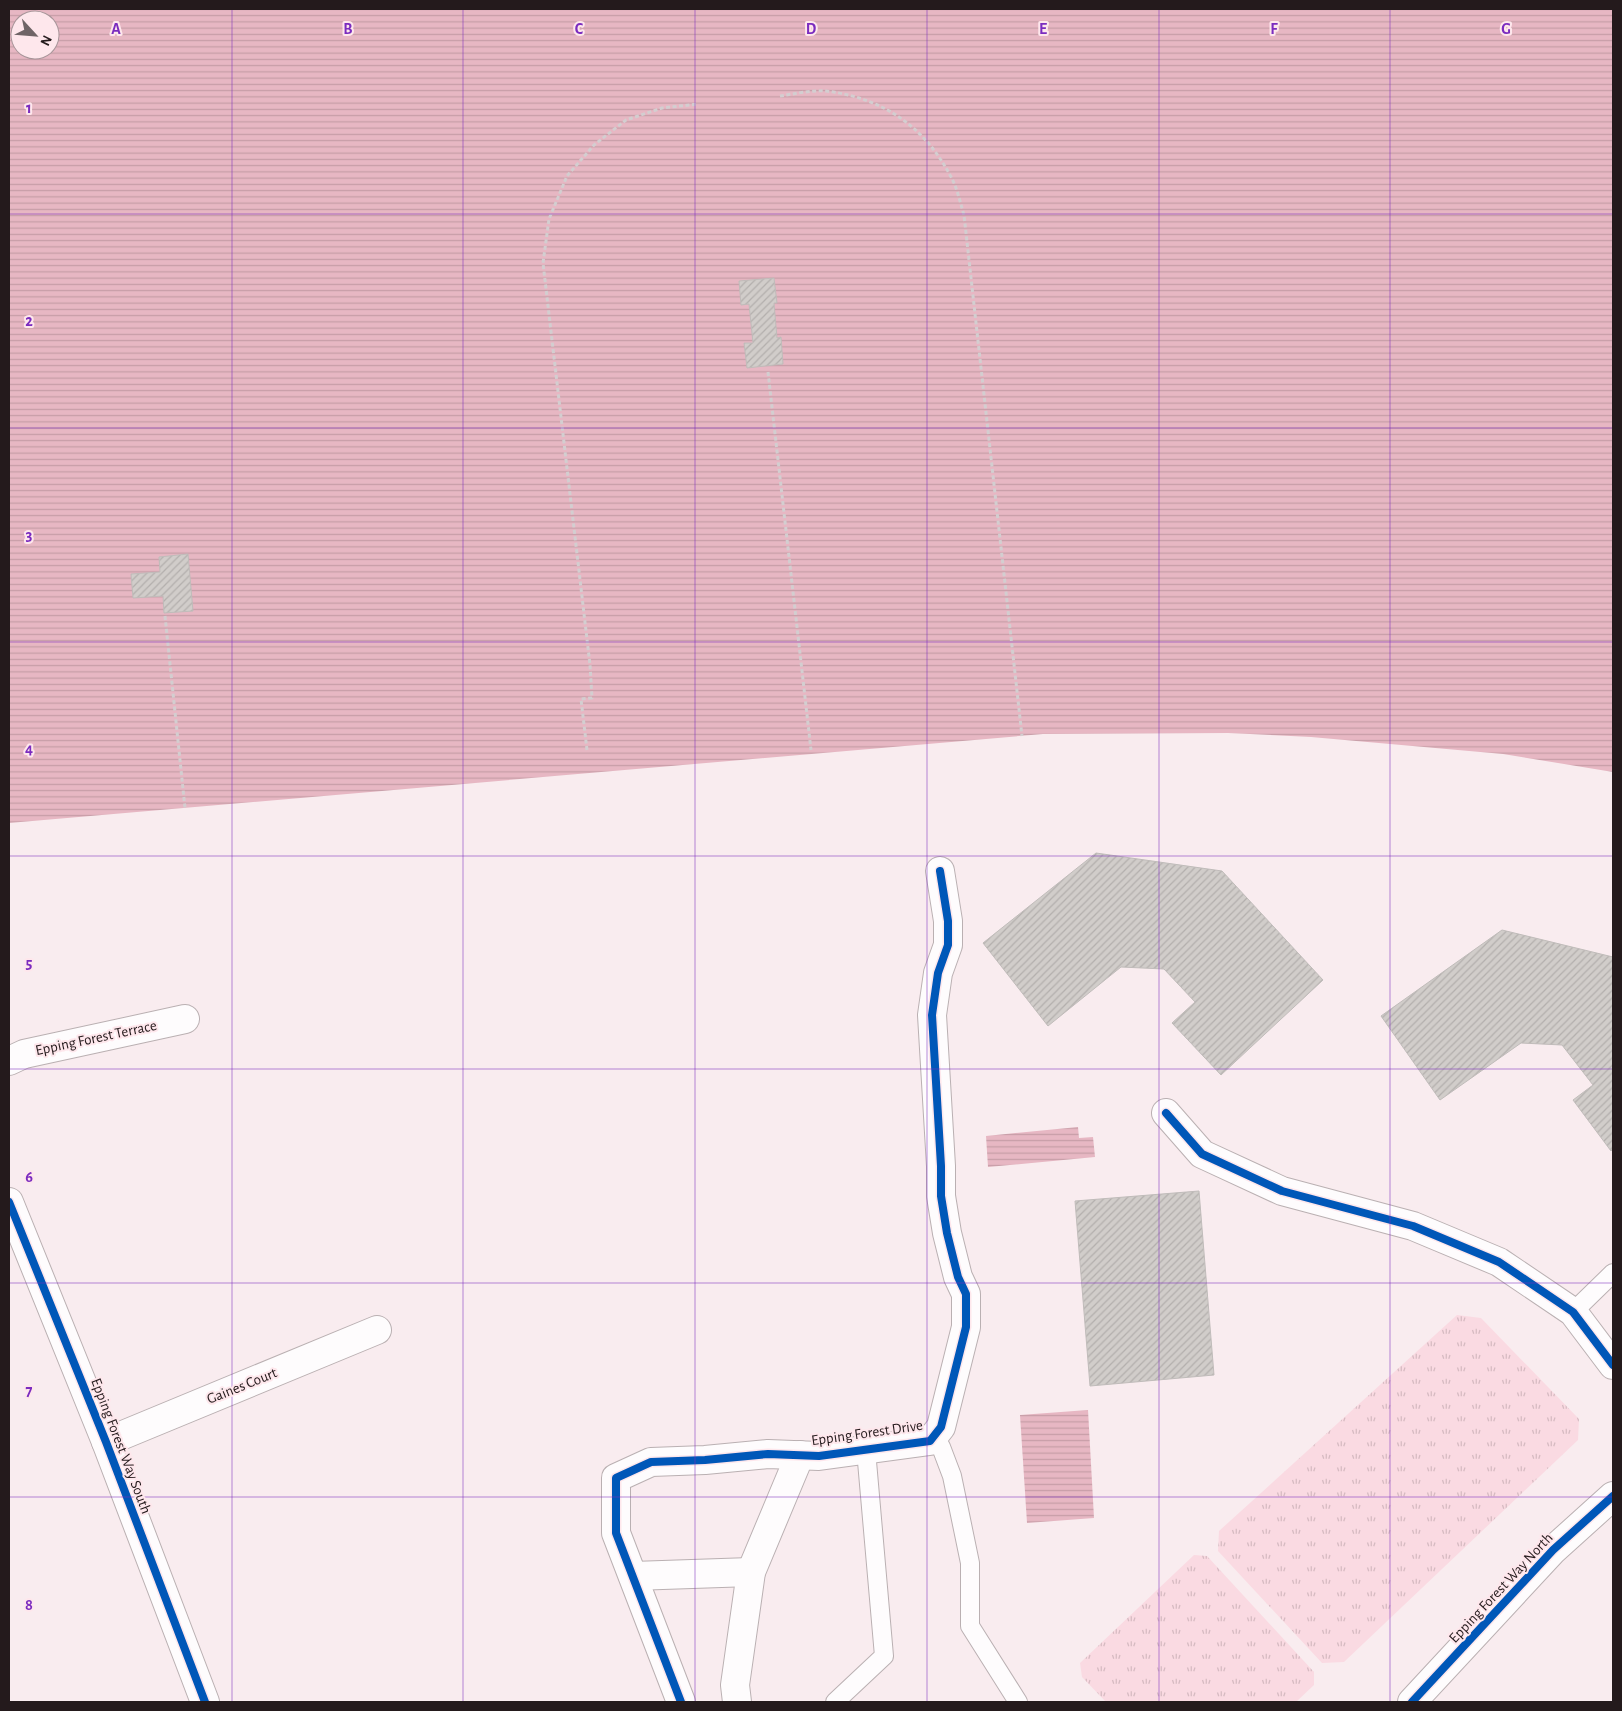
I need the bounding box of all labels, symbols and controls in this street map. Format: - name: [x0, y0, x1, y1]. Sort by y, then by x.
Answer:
- north arrow: [10, 10, 60, 60]
- text: A: [111, 21, 121, 37]
- text: B: [343, 21, 353, 37]
- text: C: [575, 21, 584, 37]
- text: D: [806, 21, 817, 37]
- text: E: [1039, 21, 1047, 37]
- text: F: [1270, 21, 1278, 37]
- text: G: [1501, 21, 1511, 37]
- text: N: [37, 33, 54, 48]
- text: 1: [26, 100, 32, 116]
- text: 2: [25, 313, 33, 329]
- text: 3: [26, 527, 33, 543]
- text: 4: [25, 741, 33, 757]
- text: 5: [26, 955, 33, 971]
- street label: Epping Forest Terrace: [34, 1018, 158, 1058]
- text: 6: [25, 1169, 33, 1185]
- street label: Gaines Court: [205, 1365, 279, 1407]
- street label: Epping Forest Way South: [88, 1376, 154, 1516]
- text: 7: [26, 1383, 33, 1399]
- street label: Epping Forest Drive: [810, 1418, 924, 1448]
- street label: Epping Forest Way North: [1446, 1530, 1556, 1646]
- text: 8: [25, 1597, 33, 1613]

